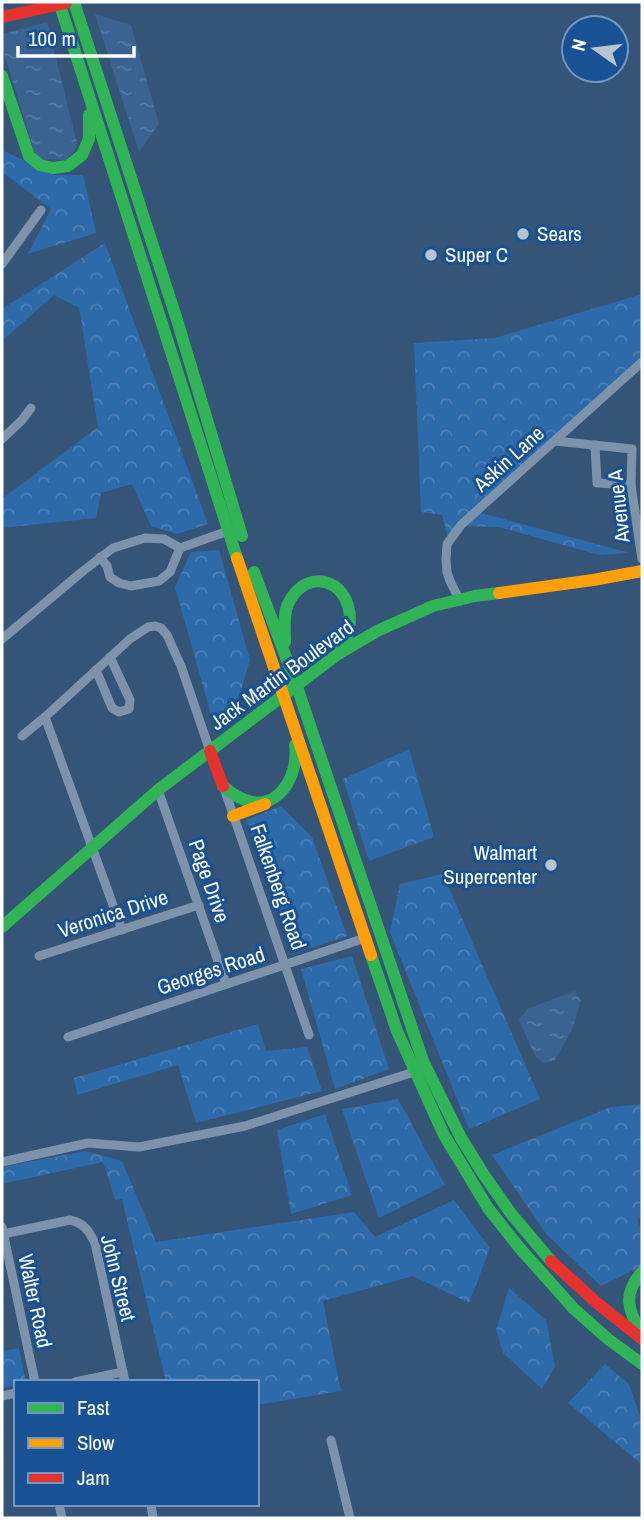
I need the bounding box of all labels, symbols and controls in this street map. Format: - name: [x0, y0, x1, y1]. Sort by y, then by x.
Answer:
- scale bar: [18, 14, 133, 58]
- north arrow: [560, 14, 630, 84]
- text: 100 m: [28, 24, 76, 53]
- text: N: [565, 36, 592, 53]
- place label: Sears: [537, 219, 582, 248]
- marker: Sears: [515, 226, 531, 242]
- place label: Super C: [445, 240, 508, 269]
- marker: Super C: [423, 247, 439, 263]
- street label: Askin Lane: [466, 419, 550, 499]
- street label: Avenue A: [600, 468, 637, 545]
- street label: Jack Martin Boulevard: [204, 613, 360, 737]
- street label: Falkenberg Road: [243, 820, 314, 954]
- street label: Page Drive: [182, 835, 237, 926]
- place label: Walmart Supercenter: [443, 838, 537, 891]
- marker: Walmart Supercenter: [543, 857, 559, 873]
- street label: Veronica Drive: [54, 882, 171, 945]
- street label: Georges Road: [153, 939, 269, 1002]
- street label: John Street: [94, 1232, 143, 1324]
- street label: Walter Road: [11, 1251, 60, 1350]
- legend: [14, 1380, 259, 1506]
- text: Fast: [77, 1393, 110, 1422]
- text: Slow: [77, 1428, 115, 1457]
- text: Jam: [77, 1463, 110, 1492]

